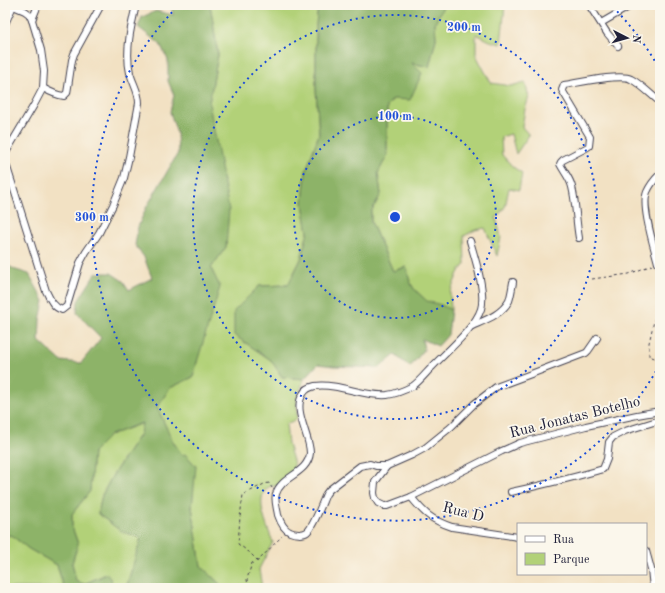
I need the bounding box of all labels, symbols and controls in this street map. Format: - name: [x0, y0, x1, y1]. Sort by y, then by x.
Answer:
- north arrow: [607, 18, 647, 58]
- text: 200 m: [447, 22, 481, 34]
- text: N: [629, 34, 641, 44]
- text: 100 m: [378, 111, 412, 123]
- centre of rings: [388, 210, 402, 224]
- text: 300 m: [75, 212, 109, 224]
- street label: Rua Jonatas Botelho: [508, 394, 642, 442]
- street label: Rua D: [441, 501, 485, 525]
- legend: [517, 523, 647, 575]
- text: Rua: [553, 534, 574, 546]
- text: Parque: [553, 554, 590, 566]

